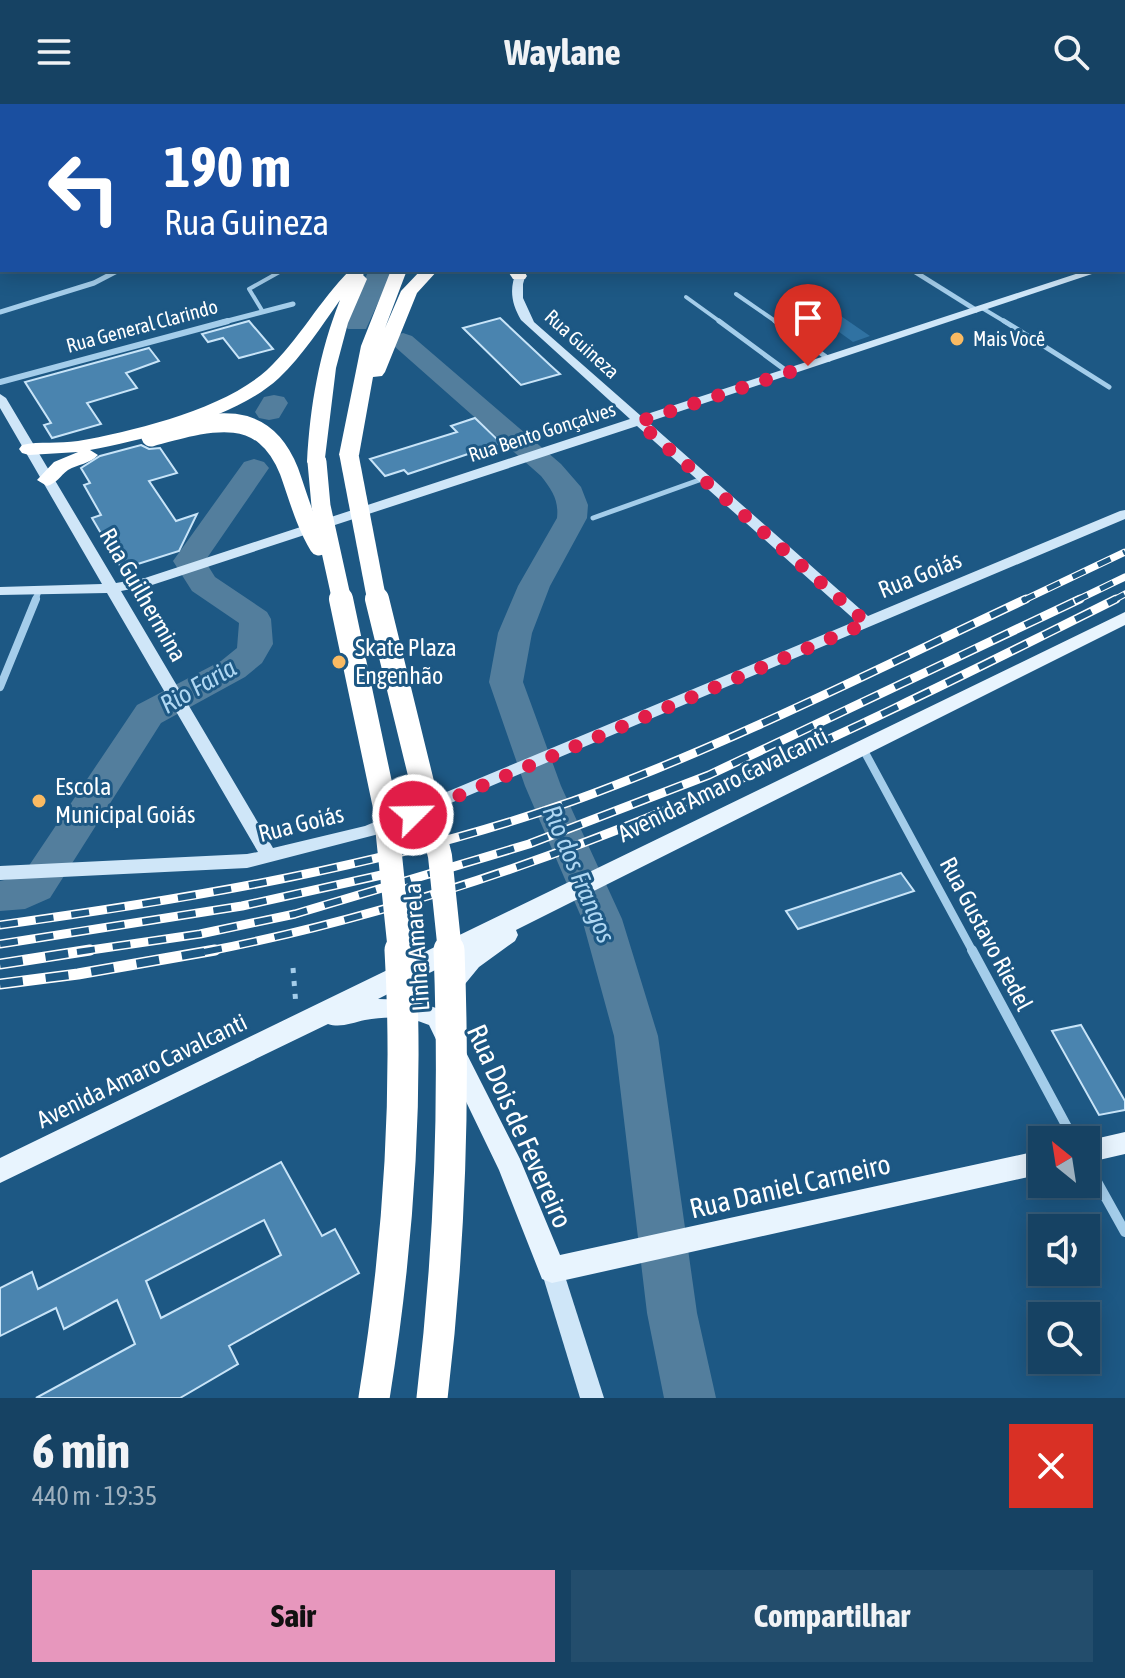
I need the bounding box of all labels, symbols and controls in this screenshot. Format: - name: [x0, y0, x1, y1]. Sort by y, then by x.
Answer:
- icon: menu: [32, 30, 76, 74]
- icon: search: [1049, 30, 1093, 74]
- text: Waylane: [504, 31, 621, 73]
- text: 190 m: [164, 135, 291, 199]
- icon: left: [32, 136, 136, 240]
- text: Rua Guineza: [164, 201, 329, 243]
- pin: [774, 284, 842, 366]
- street label: Rua General Clarindo: [64, 294, 220, 357]
- icon: arrive: [786, 296, 830, 340]
- street label: Rua Guineza: [541, 304, 624, 383]
- place label: Mais Você: [973, 327, 1045, 350]
- marker: Mais Você: [948, 330, 966, 348]
- street label: Rua Bento Gonçalves: [465, 397, 618, 466]
- street label: Rua Guilhermina: [94, 523, 192, 666]
- street label: Rua Goiás: [874, 546, 965, 603]
- place label: Skate Plaza Engenhão: [355, 634, 457, 689]
- water label: Rio Faria: [155, 652, 241, 720]
- marker: Skate Plaza Engenhão: [330, 653, 348, 671]
- street label: Avenida Amaro Cavalcanti: [613, 722, 832, 847]
- place label: Escola Municipal Goiás: [55, 773, 196, 828]
- position arrow: [371, 773, 455, 857]
- marker: Escola Municipal Goiás: [30, 792, 48, 810]
- street label: Rua Goiás: [255, 800, 346, 847]
- water label: Rio dos Frangos: [537, 801, 621, 947]
- street label: Rua Gustavo Riedel: [935, 852, 1039, 1016]
- street label: Linha Amarela: [399, 882, 434, 1012]
- street label: Avenida Amaro Cavalcanti: [32, 1008, 251, 1133]
- street label: Rua Dois de Fevereiro: [461, 1019, 579, 1233]
- north arrow: [1028, 1126, 1100, 1198]
- map controls: [1028, 1126, 1100, 1374]
- street label: Rua Daniel Carneiro: [686, 1147, 894, 1225]
- button: sound: [1028, 1214, 1100, 1286]
- button: search: [1028, 1302, 1100, 1374]
- text: 6 min: [32, 1423, 130, 1478]
- button: close: [1009, 1424, 1093, 1508]
- text: 440 m · 19:35: [32, 1481, 157, 1511]
- button: Sair: [32, 1570, 555, 1662]
- button: Compartilhar: [571, 1570, 1093, 1662]

